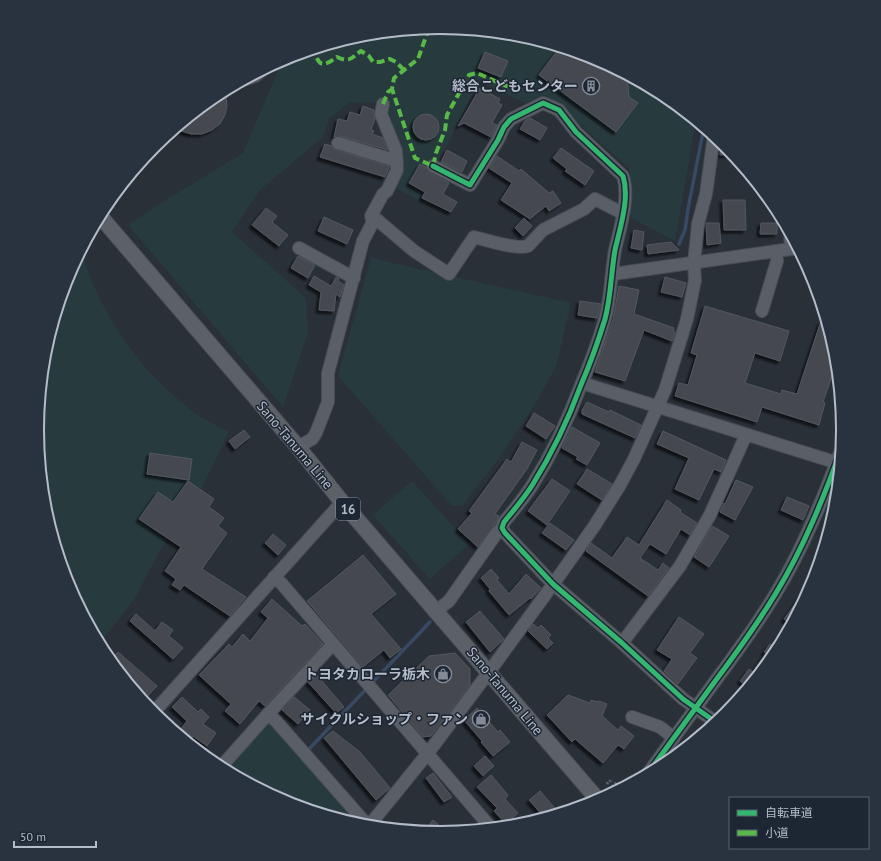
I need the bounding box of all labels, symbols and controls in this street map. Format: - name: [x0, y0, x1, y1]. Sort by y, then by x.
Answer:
- building icon: 総合こどもセンター: [581, 76, 601, 96]
- place label: 総合こどもセンター: [452, 77, 578, 95]
- street label: Sano-Tanuma Line: [253, 397, 337, 493]
- road number: 16: [336, 498, 360, 520]
- street label: Sano-Tanuma Line: [463, 643, 547, 739]
- shop icon: トヨタカローラ栃木: [433, 664, 453, 684]
- place label: トヨタカローラ栃木: [304, 665, 430, 683]
- shop icon: サイクルショップ・ファン: [471, 709, 491, 729]
- place label: サイクルショップ・ファン: [301, 710, 468, 728]
- legend: [729, 797, 869, 849]
- text: 自転車道: [765, 805, 813, 820]
- scale bar: [14, 823, 96, 849]
- text: 小道: [765, 825, 789, 840]
- text: 50 m: [20, 829, 46, 844]

